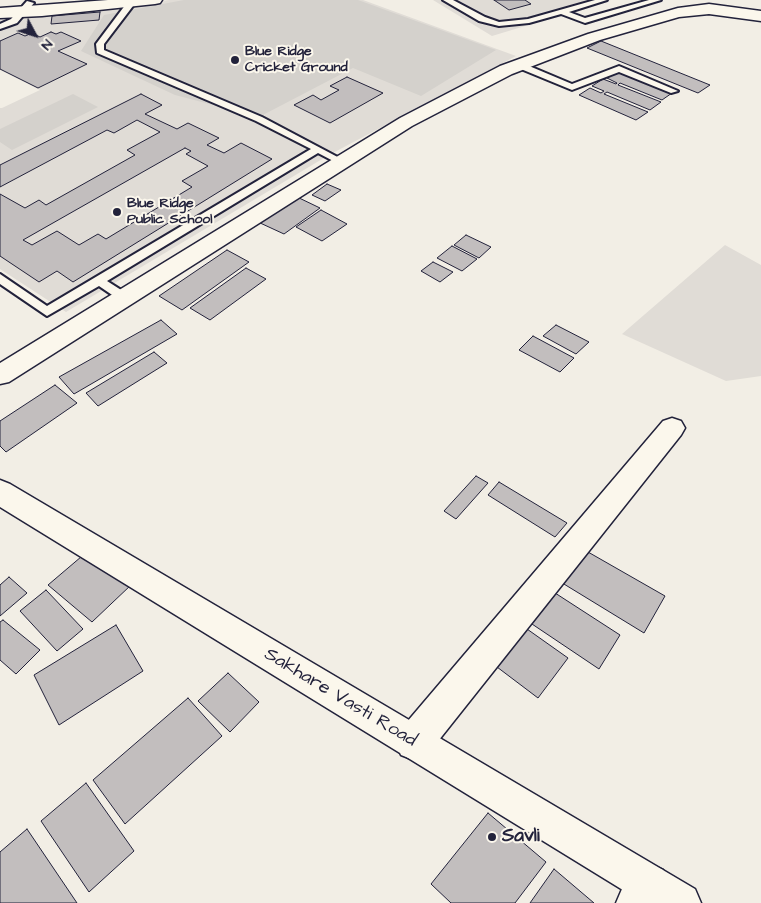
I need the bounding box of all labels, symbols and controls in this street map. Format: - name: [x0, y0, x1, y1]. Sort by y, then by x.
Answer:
- north arrow: [10, 10, 60, 60]
- text: N: [36, 35, 57, 54]
- place label: Blue Ridge Cricket Ground: [245, 44, 348, 76]
- marker: Blue Ridge Cricket Ground: [229, 54, 241, 66]
- place label: Blue Ridge Public School: [127, 196, 212, 228]
- marker: Blue Ridge Public School: [111, 206, 123, 218]
- street label: Sakhare Vasti Road: [260, 643, 420, 753]
- place label: Savli: [502, 826, 540, 848]
- marker: Savli: [486, 831, 498, 843]

